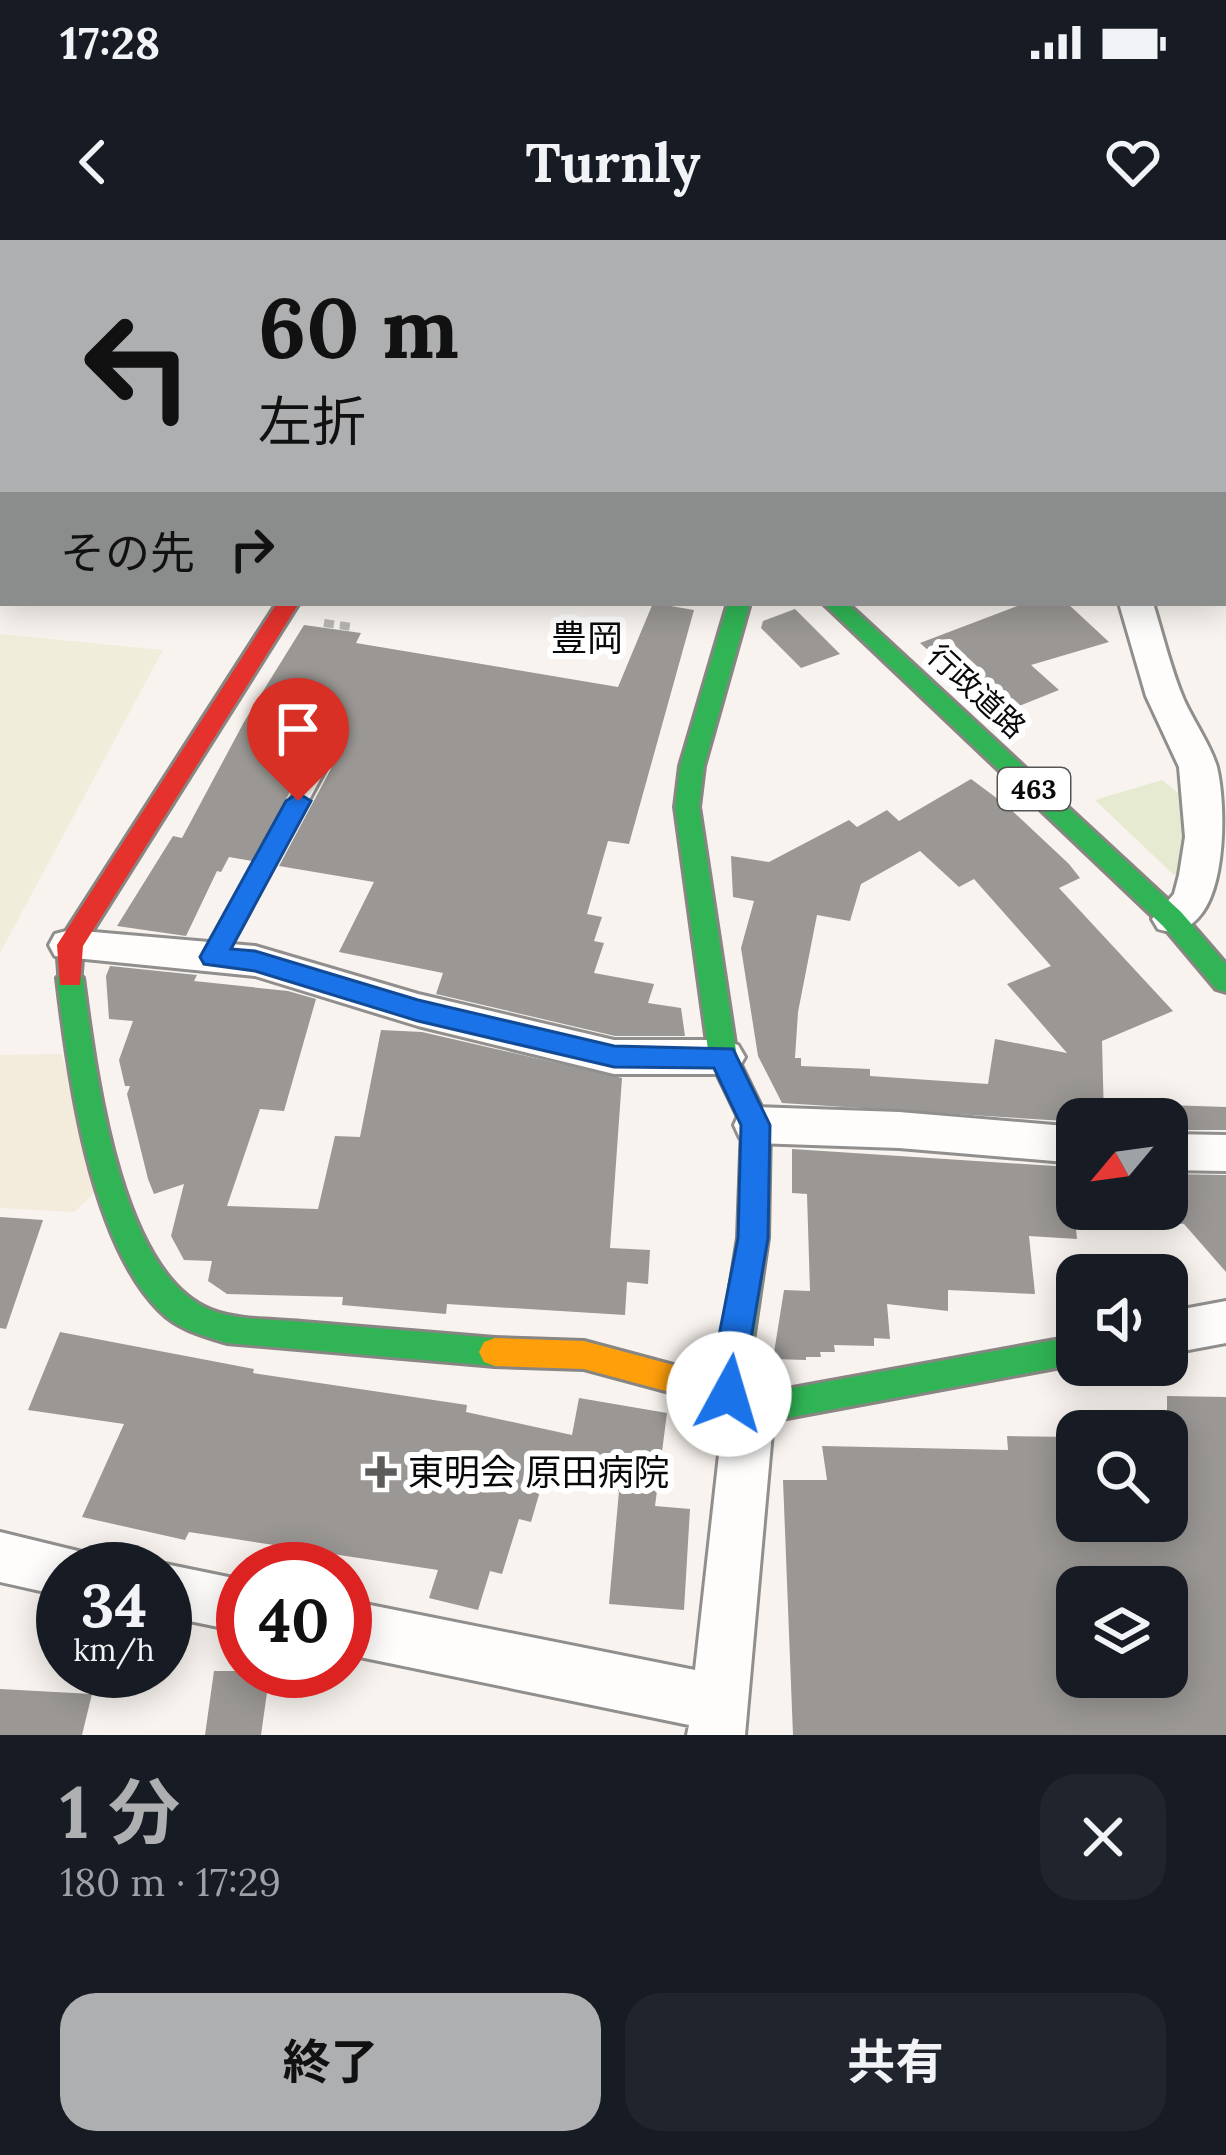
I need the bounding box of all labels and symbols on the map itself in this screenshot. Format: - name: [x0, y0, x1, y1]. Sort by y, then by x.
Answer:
- district label: 豊岡: [551, 615, 623, 661]
- street label: 行政道路: [920, 636, 1034, 746]
- pin: [247, 678, 349, 801]
- road number: 463: [998, 768, 1070, 810]
- north arrow: [1056, 1098, 1188, 1230]
- position arrow: [666, 1331, 792, 1457]
- place label: 東明会 原田病院: [408, 1449, 669, 1495]
- marker: 東明会 原田病院: [365, 1456, 397, 1488]
- speed limit sign: 40: [216, 1542, 372, 1698]

